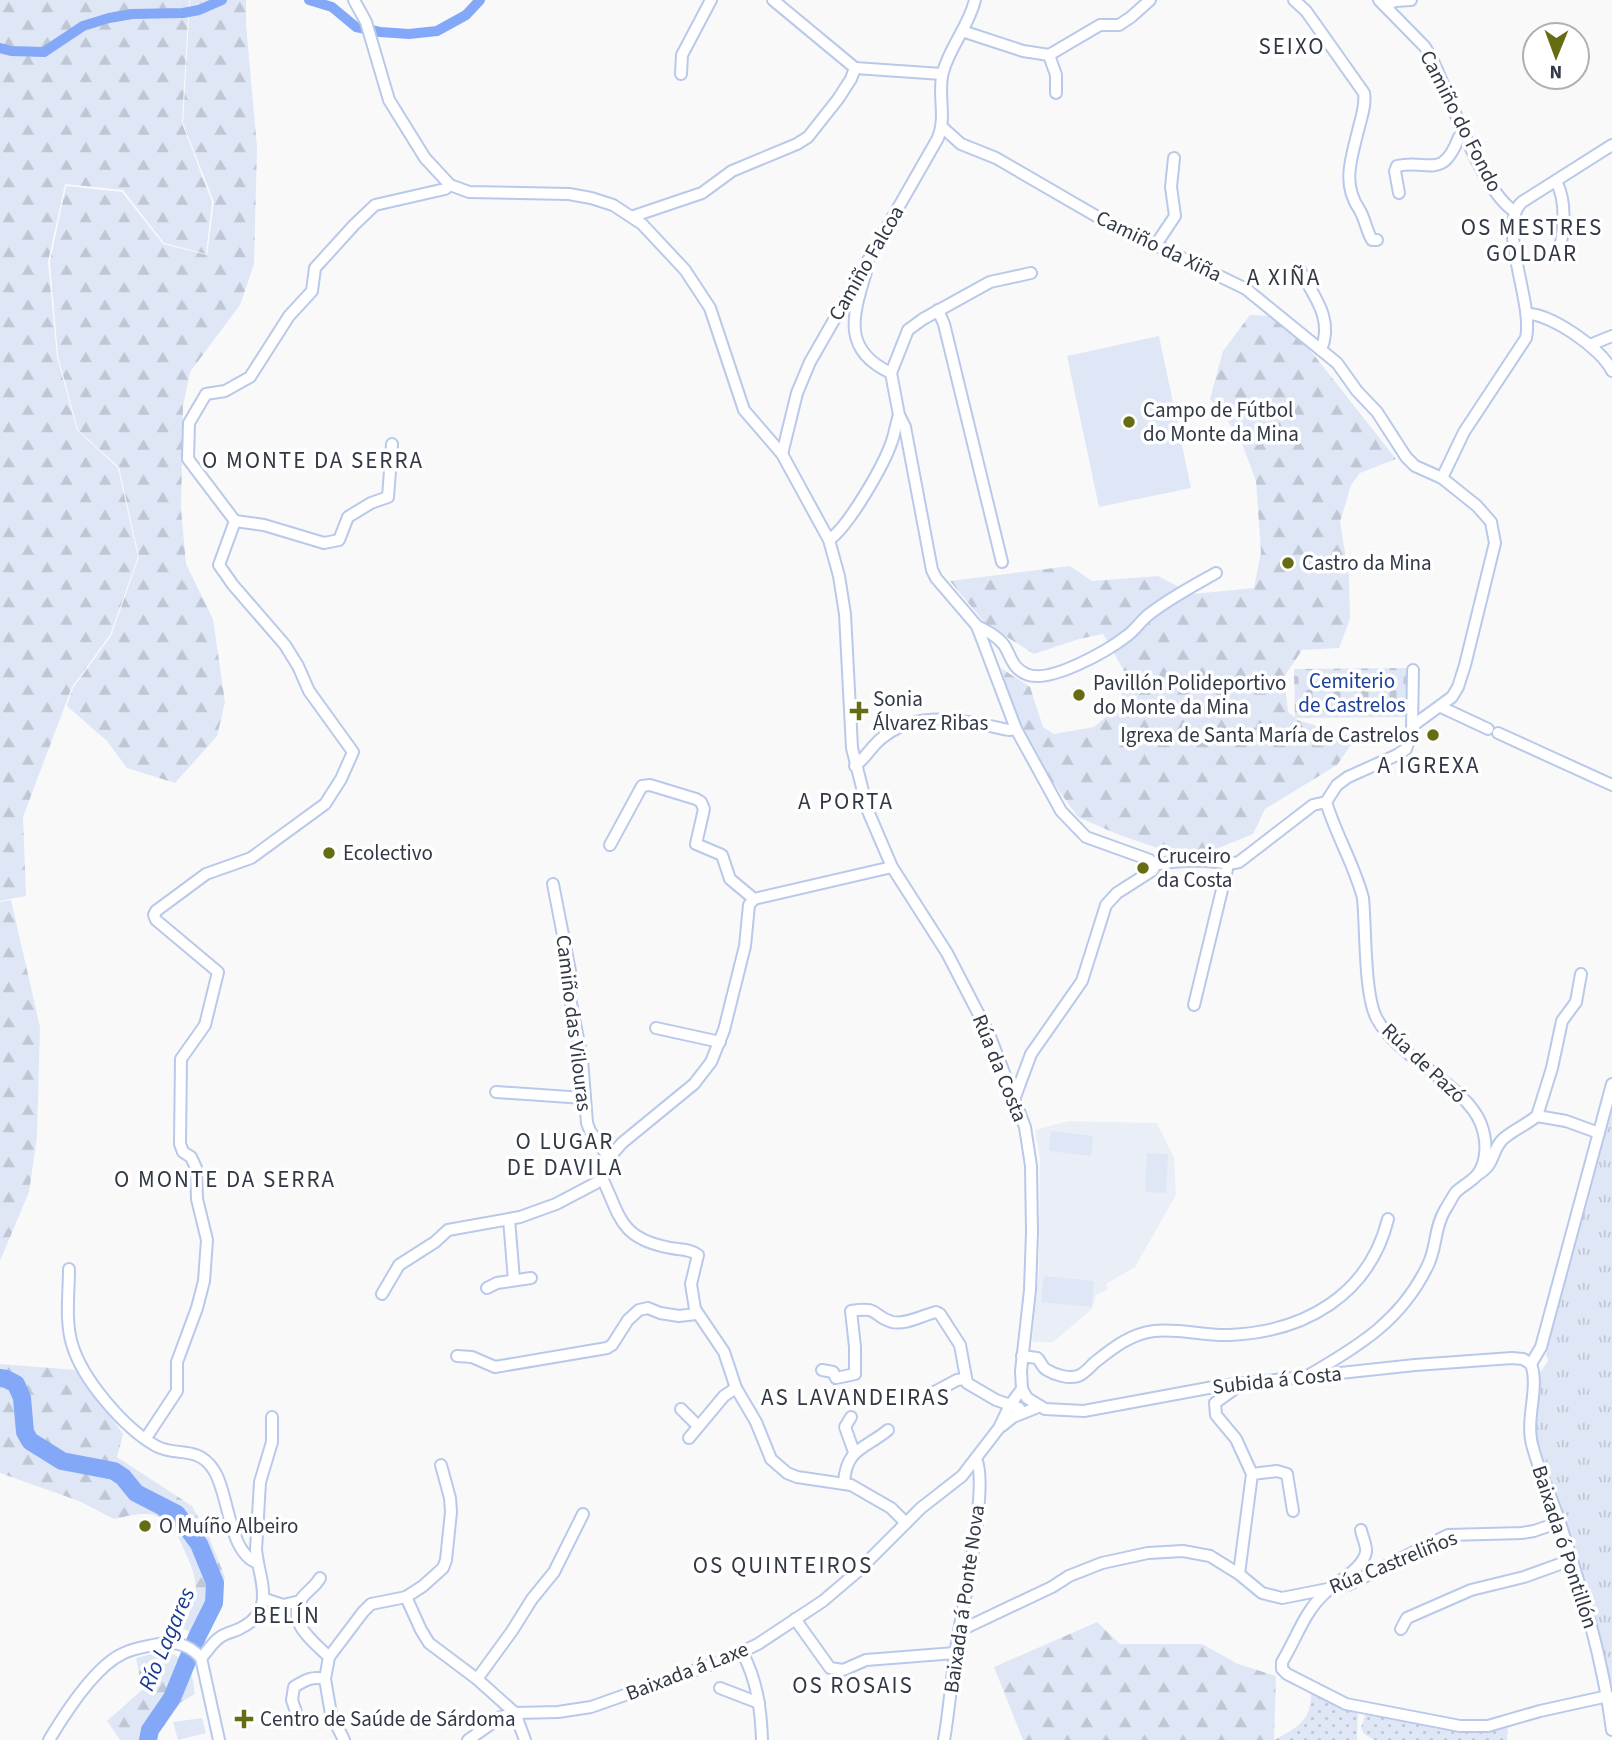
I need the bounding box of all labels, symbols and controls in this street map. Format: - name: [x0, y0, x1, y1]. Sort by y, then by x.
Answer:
- north arrow: [1521, 21, 1591, 91]
- district label: SEIXO: [1258, 30, 1326, 63]
- street label: Camiño do Fondo: [1412, 45, 1510, 197]
- text: N: [1549, 58, 1562, 85]
- street label: Camiño Falcoa: [821, 200, 911, 326]
- street label: Camiño da Xiña: [1091, 203, 1227, 289]
- district label: OS MESTRES GOLDAR: [1461, 211, 1603, 270]
- district label: A XIÑA: [1247, 261, 1321, 294]
- place label: Campo de Fútbol do Monte da Mina: [1143, 395, 1299, 449]
- marker: Campo de Fútbol do Monte da Mina: [1121, 414, 1137, 430]
- district label: O MONTE DA SERRA: [202, 444, 424, 477]
- place label: Castro da Mina: [1302, 548, 1432, 578]
- marker: Castro da Mina: [1280, 555, 1296, 571]
- park label: Cemiterio de Castrelos: [1298, 666, 1406, 720]
- place label: Pavillón Polideportivo do Monte da Mina: [1093, 668, 1286, 722]
- place label: Sonia Álvarez Ribas: [873, 684, 988, 738]
- marker: Pavillón Polideportivo do Monte da Mina: [1071, 687, 1087, 703]
- marker: Sonia Álvarez Ribas: [851, 703, 867, 719]
- place label: Igrexa de Santa María de Castrelos: [1120, 720, 1419, 750]
- marker: Igrexa de Santa María de Castrelos: [1425, 727, 1441, 743]
- district label: A IGREXA: [1378, 749, 1480, 782]
- district label: A PORTA: [798, 785, 894, 818]
- place label: Ecolectivo: [343, 838, 433, 868]
- place label: Cruceiro da Costa: [1157, 841, 1232, 895]
- marker: Ecolectivo: [321, 845, 337, 861]
- marker: Cruceiro da Costa: [1135, 860, 1151, 876]
- street label: Camiño das Vilouras: [548, 933, 600, 1113]
- street label: Rúa da Costa: [965, 1010, 1035, 1126]
- street label: Rúa de Pazó: [1375, 1016, 1473, 1110]
- district label: O LUGAR DE DAVILA: [507, 1125, 623, 1184]
- district label: O MONTE DA SERRA: [114, 1163, 336, 1196]
- street label: Subida á Costa: [1211, 1358, 1343, 1402]
- district label: AS LAVANDEIRAS: [761, 1381, 951, 1414]
- street label: Baixada ó Pontillón: [1524, 1462, 1606, 1632]
- street label: Baixada á Ponte Nova: [936, 1503, 992, 1695]
- place label: O Muíño Albeiro: [159, 1511, 298, 1541]
- marker: O Muíño Albeiro: [137, 1518, 153, 1534]
- street label: Rúa Castreliños: [1324, 1523, 1462, 1601]
- district label: OS QUINTEIROS: [693, 1549, 873, 1582]
- water label: Río Lagares: [130, 1582, 203, 1696]
- district label: BELÍN: [253, 1599, 321, 1632]
- street label: Baixada á Laxe: [621, 1634, 753, 1708]
- district label: OS ROSAIS: [792, 1669, 914, 1702]
- place label: Centro de Saúde de Sárdoma: [260, 1704, 516, 1734]
- marker: Centro de Saúde de Sárdoma: [234, 1709, 254, 1729]

